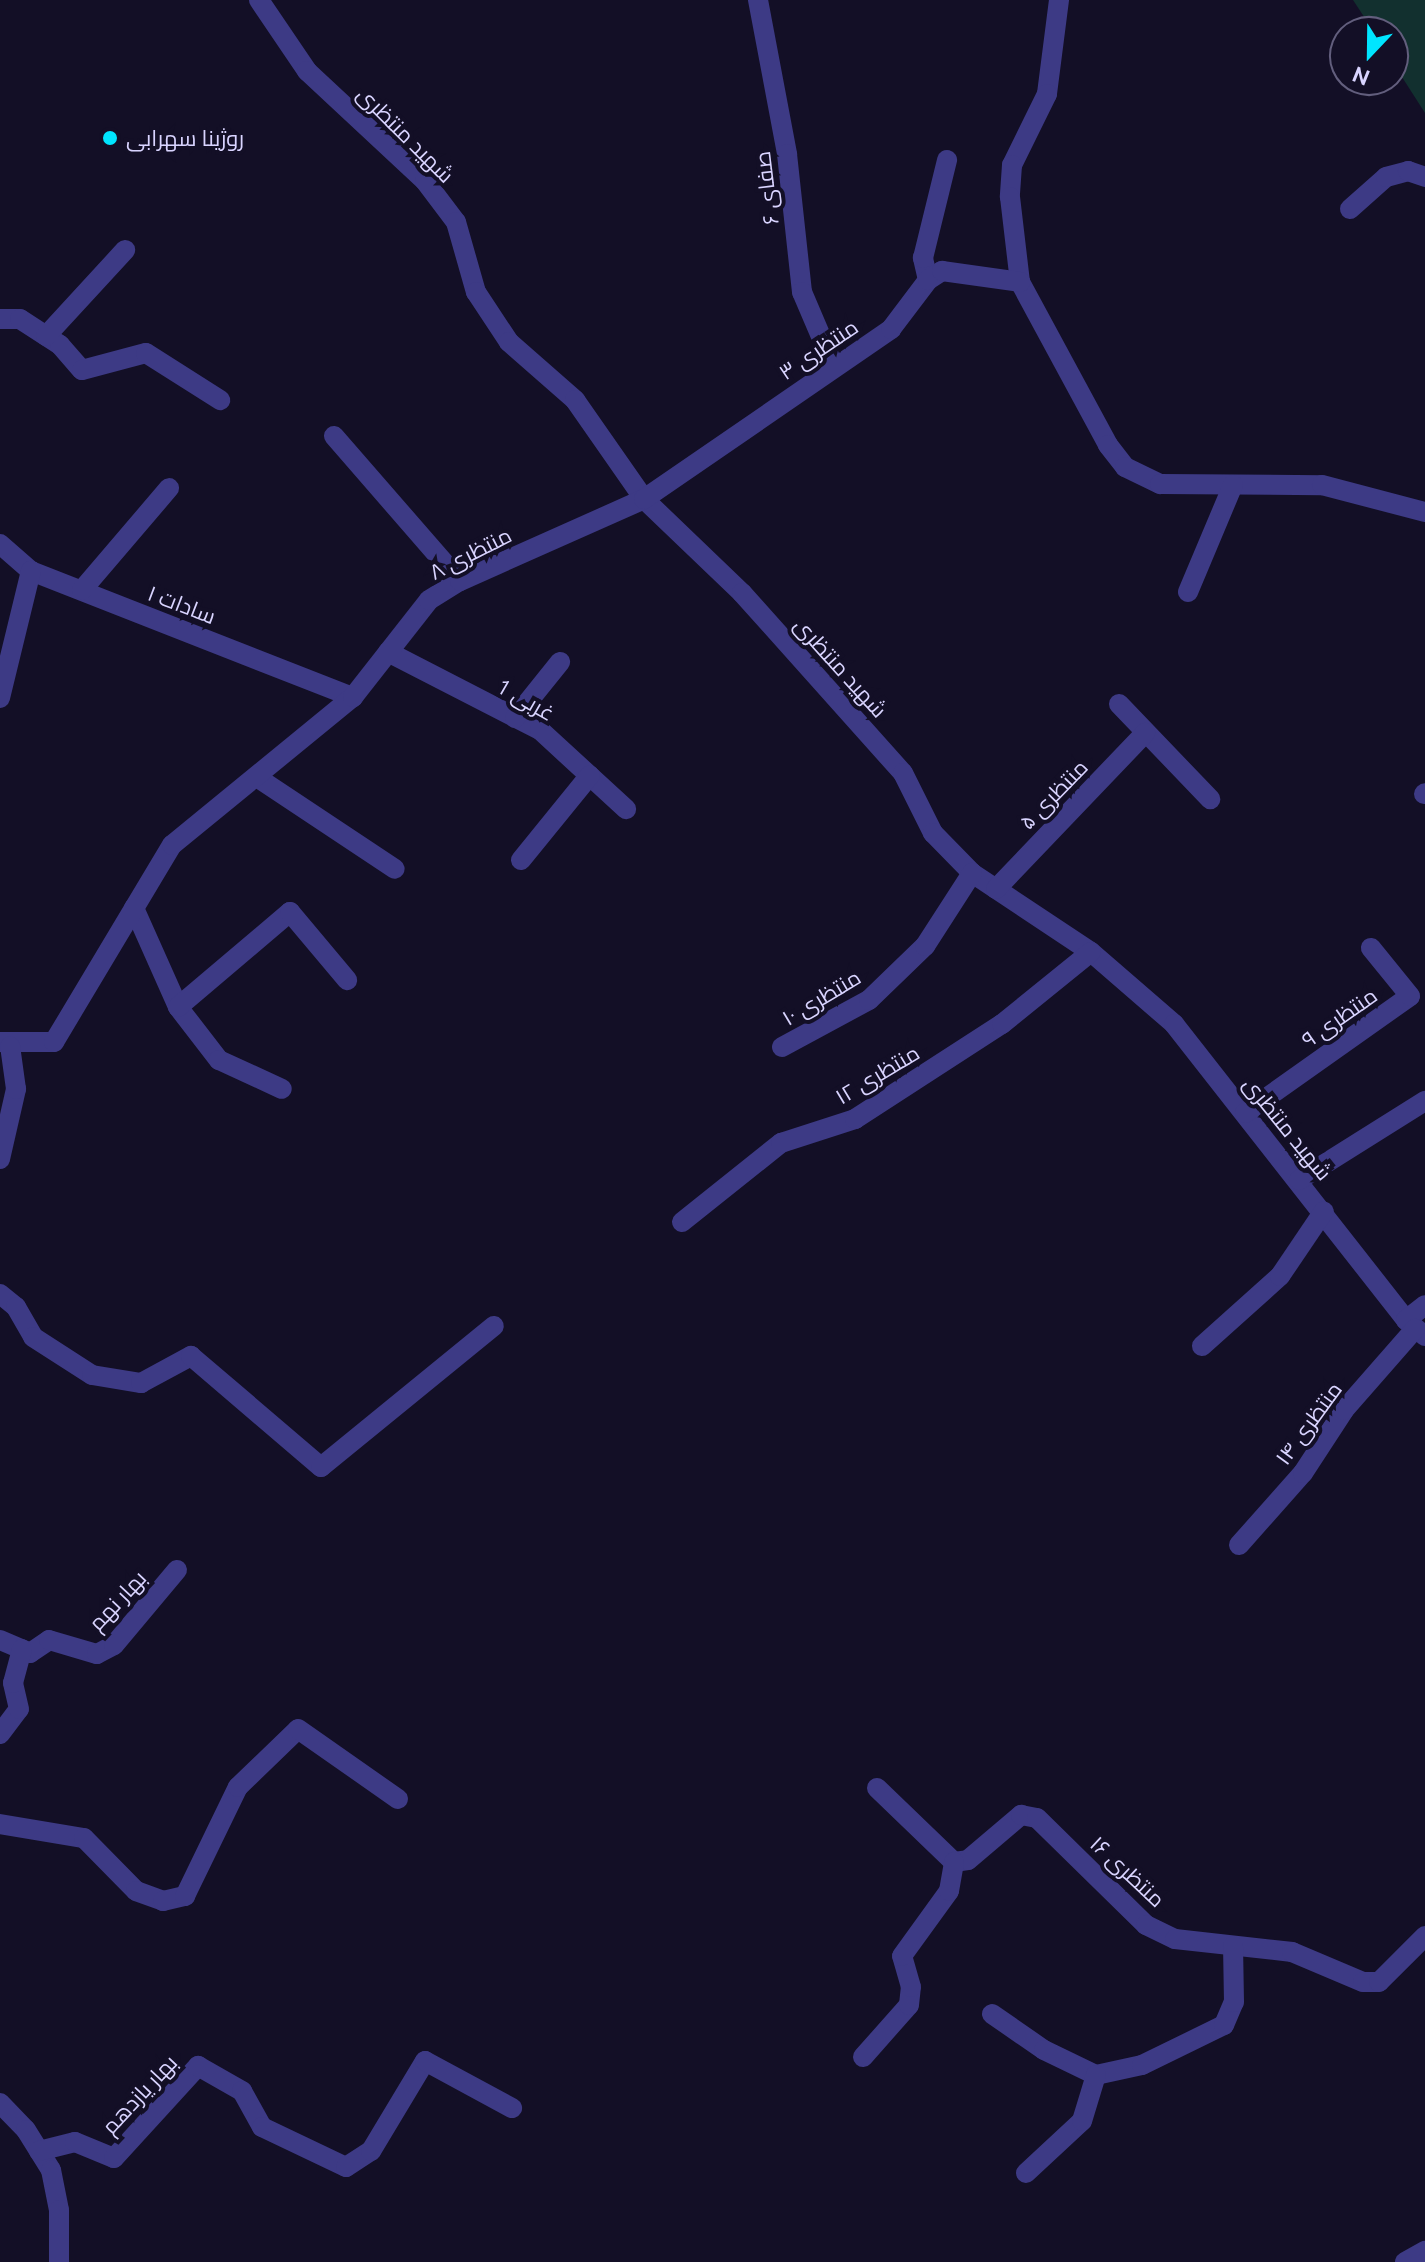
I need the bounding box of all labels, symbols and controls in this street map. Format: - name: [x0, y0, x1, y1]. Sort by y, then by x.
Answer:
- north arrow: [1329, 16, 1409, 96]
- text: N: [1348, 62, 1373, 92]
- street label: شهید منتظری: [352, 80, 460, 188]
- place label: روژینا سهرابی: [126, 125, 244, 151]
- marker: روژینا سهرابی: [101, 129, 119, 147]
- street label: صفای ۶: [748, 150, 784, 226]
- street label: منتظری ۳: [773, 313, 863, 385]
- street label: منتظری ۸: [425, 521, 515, 585]
- street label: سادات ۱: [144, 579, 220, 629]
- street label: شهید منتظری: [789, 611, 893, 723]
- street label: غربی 1: [492, 672, 560, 726]
- street label: منتظری ۵: [1013, 754, 1093, 834]
- street label: منتظری ۱۰: [777, 963, 865, 1031]
- street label: منتظری ۹: [1296, 981, 1382, 1053]
- street label: منتظری ۱۲: [830, 1039, 924, 1109]
- street label: شهید منتظری: [1238, 1071, 1338, 1185]
- street label: منتظری ۱۴: [1269, 1376, 1347, 1470]
- street label: بهار نهم: [83, 1564, 151, 1636]
- street label: منتظری ۱۶: [1085, 1830, 1171, 1912]
- street label: بهار یازدهم: [96, 2049, 182, 2139]

